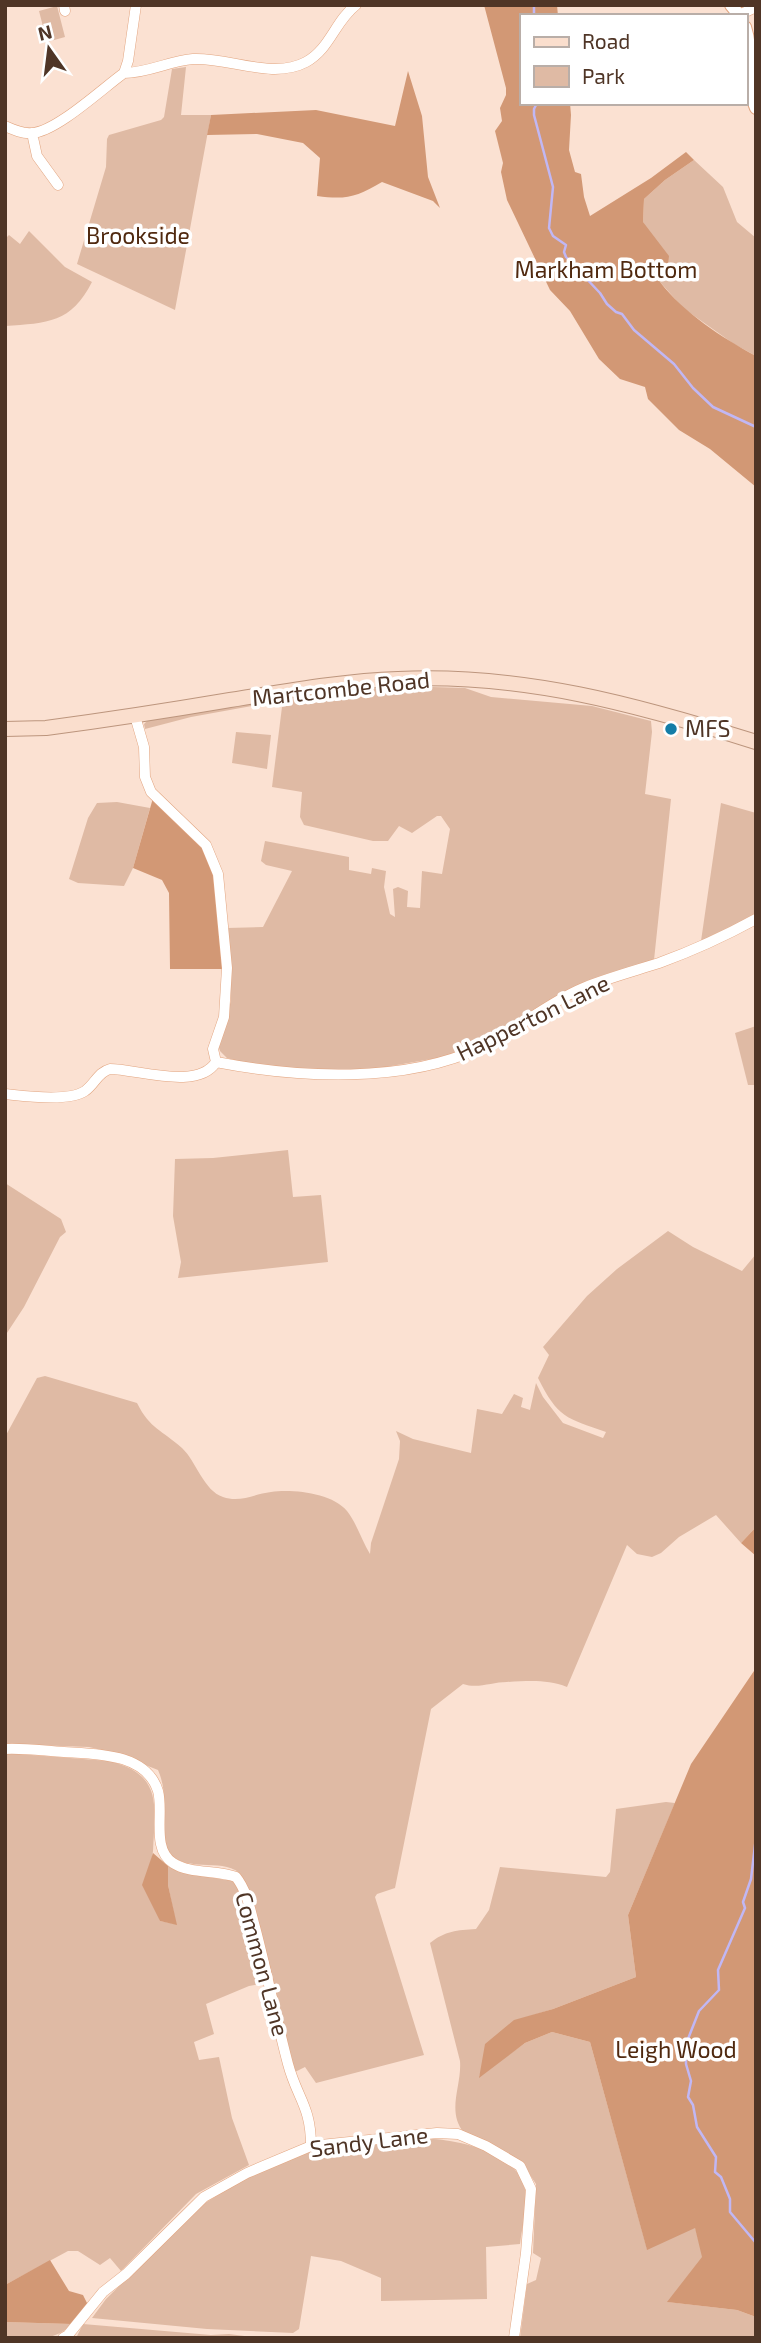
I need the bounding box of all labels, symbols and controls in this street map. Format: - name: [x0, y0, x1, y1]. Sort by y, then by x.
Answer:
- north arrow: [14, 14, 84, 84]
- legend: [520, 14, 747, 105]
- text: N: [35, 19, 54, 45]
- text: Road: [582, 28, 630, 53]
- text: Park: [582, 63, 625, 88]
- park label: Brookside: [86, 221, 190, 249]
- park label: Markham Bottom: [514, 255, 698, 283]
- street label: Martcombe Road: [251, 665, 431, 711]
- place label: MFS: [685, 714, 730, 742]
- marker: MFS: [663, 721, 679, 737]
- street label: Happerton Lane: [451, 968, 614, 1066]
- street label: Common Lane: [230, 1889, 296, 2039]
- park label: Leigh Wood: [615, 2035, 737, 2063]
- street label: Sandy Lane: [308, 2120, 430, 2162]

